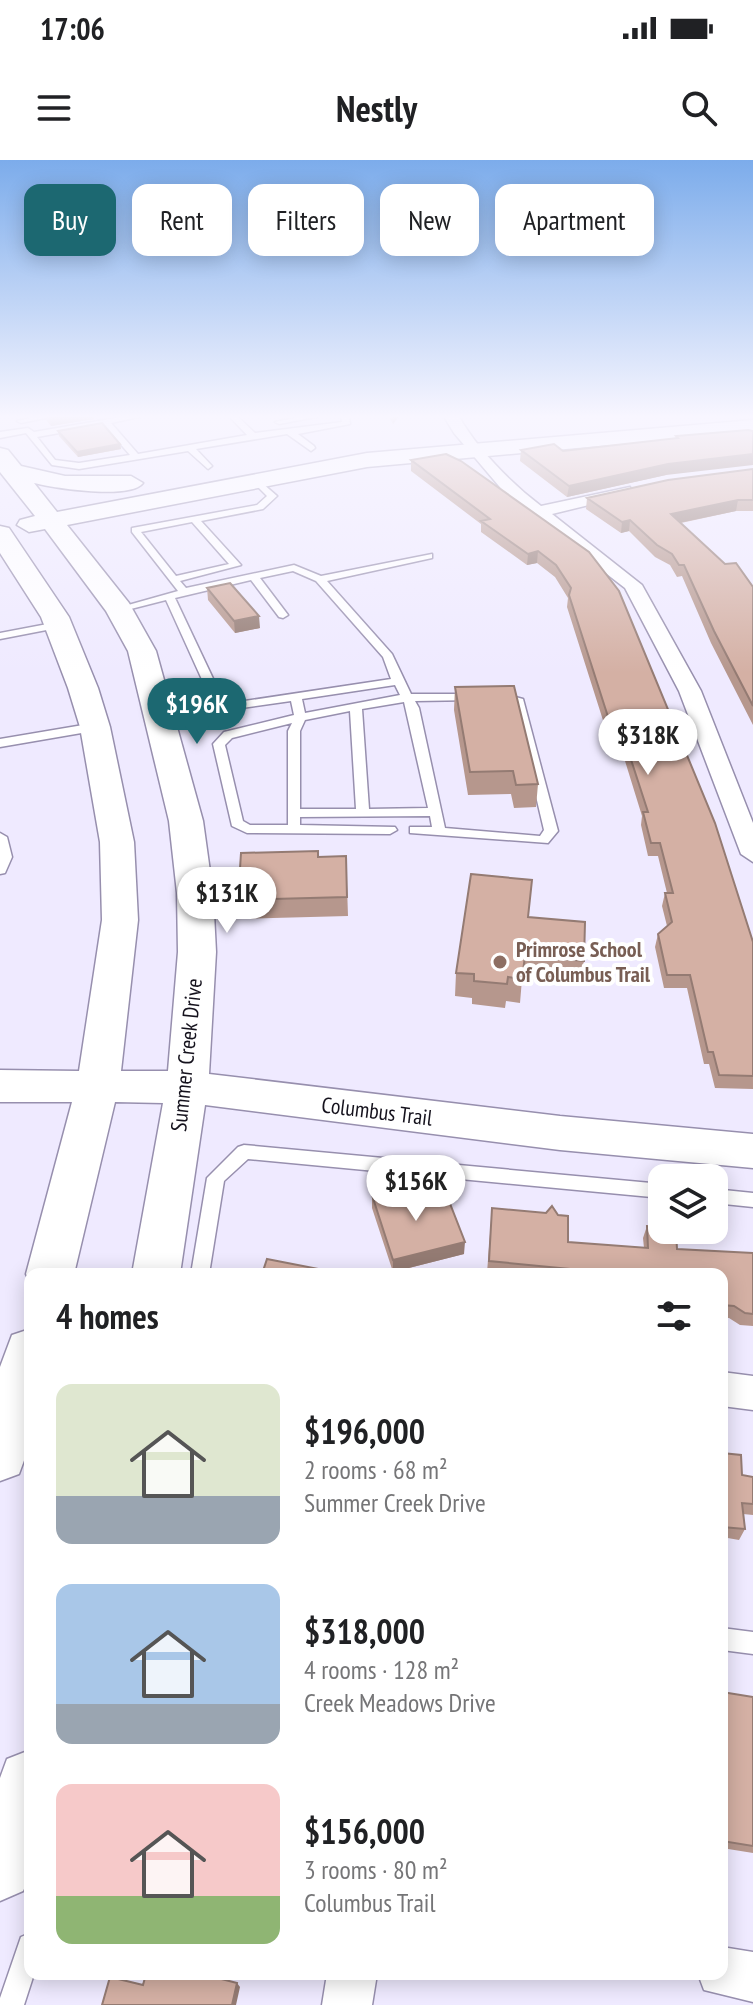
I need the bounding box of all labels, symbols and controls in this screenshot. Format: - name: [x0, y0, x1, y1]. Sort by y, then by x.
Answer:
- text: 17:06: [40, 9, 105, 48]
- text: Nestly: [336, 85, 417, 132]
- icon: menu: [32, 86, 76, 130]
- icon: search: [677, 86, 721, 130]
- chip: Buy: [24, 184, 116, 256]
- chip: Rent: [132, 184, 232, 256]
- chip: Filters: [248, 184, 364, 256]
- chip: New: [380, 184, 479, 256]
- chip: Apartment: [495, 184, 654, 256]
- pin: $196K: [141, 678, 253, 746]
- text: $196K: [165, 687, 229, 720]
- pin: $318K: [592, 709, 704, 777]
- text: $318K: [616, 718, 680, 751]
- pin: $131K: [171, 867, 283, 935]
- text: $131K: [195, 876, 259, 909]
- place label: Primrose School of Columbus Trail: [516, 935, 651, 988]
- marker: Primrose School of Columbus Trail: [491, 953, 509, 971]
- street label: Summer Creek Drive: [164, 977, 208, 1133]
- street label: Columbus Trail: [320, 1090, 435, 1132]
- pin: $156K: [360, 1155, 472, 1223]
- text: $156K: [384, 1164, 448, 1197]
- map controls: [648, 1164, 728, 1244]
- button: layers: [648, 1164, 728, 1244]
- text: 4 homes: [56, 1294, 159, 1338]
- icon: filters: [652, 1294, 696, 1338]
- text: $196,000: [304, 1409, 425, 1453]
- icon: home: [120, 1416, 216, 1512]
- text: 2 rooms · 68 m²: [304, 1453, 448, 1486]
- text: Summer Creek Drive: [304, 1486, 486, 1519]
- text: $318,000: [304, 1609, 425, 1653]
- icon: home: [120, 1616, 216, 1712]
- text: 4 rooms · 128 m²: [304, 1653, 459, 1686]
- text: Creek Meadows Drive: [304, 1686, 496, 1719]
- text: $156,000: [304, 1809, 425, 1853]
- icon: home: [120, 1816, 216, 1912]
- text: 3 rooms · 80 m²: [304, 1853, 448, 1886]
- text: Columbus Trail: [304, 1886, 436, 1919]

